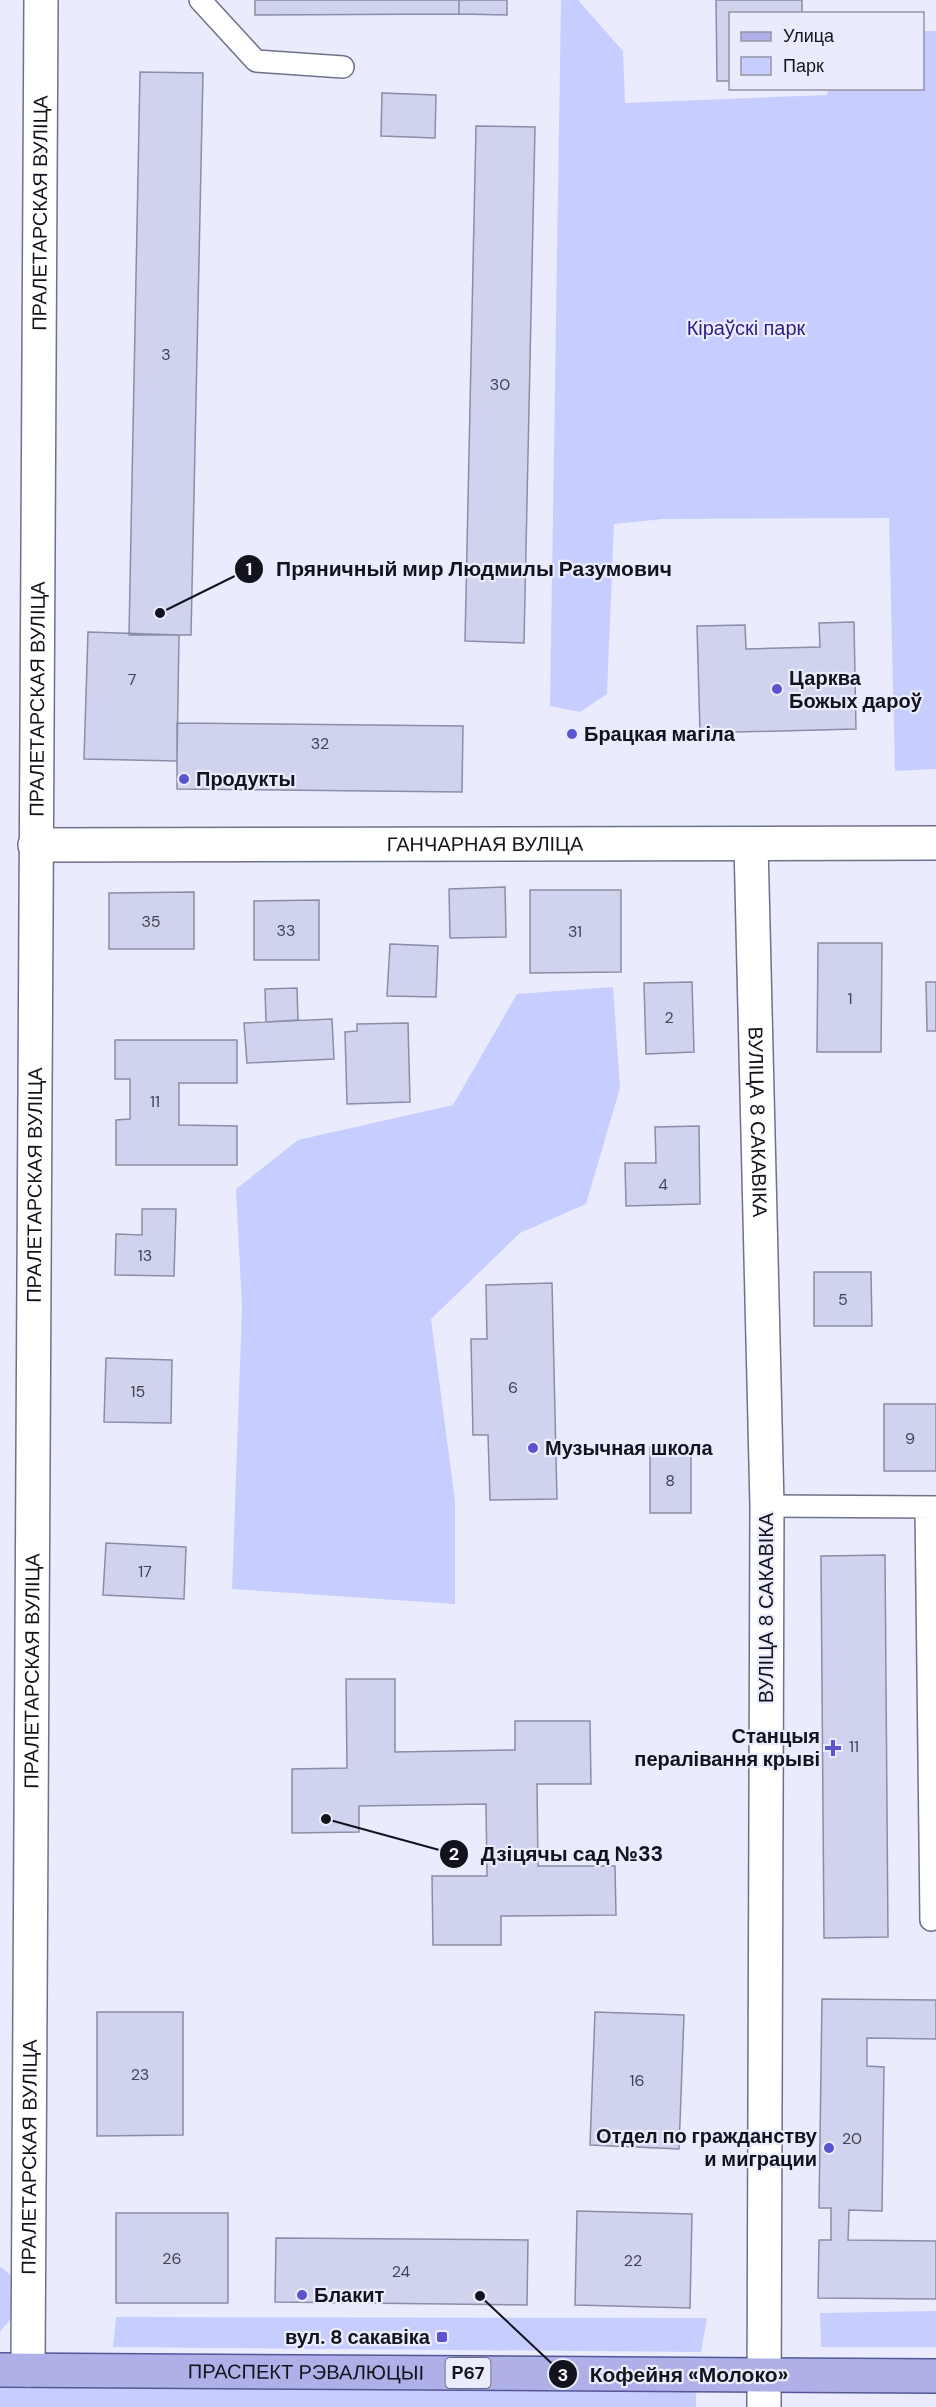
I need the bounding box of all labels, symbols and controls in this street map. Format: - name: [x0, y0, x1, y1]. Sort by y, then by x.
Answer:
- legend: [729, 12, 924, 90]
- text: Улица: [783, 24, 835, 48]
- text: Парк: [783, 54, 824, 78]
- street label: ПРАЛЕТАРСКАЯ ВУЛІЦА: [26, 95, 53, 331]
- park label: Кіраўскі парк: [687, 315, 806, 341]
- house number: 3: [161, 344, 171, 365]
- house number: 30: [490, 374, 510, 395]
- callout: Пряничный мир Людмилы Разумович: [234, 549, 683, 588]
- text: Пряничный мир Людмилы Разумович: [276, 555, 672, 583]
- text: 1: [246, 557, 252, 581]
- street label: ПРАЛЕТАРСКАЯ ВУЛІЦА: [24, 581, 51, 817]
- place label: Царква Божых дароў: [789, 665, 923, 714]
- house number: 7: [128, 669, 136, 690]
- marker: Царква Божых дароў: [770, 682, 784, 696]
- place label: Брацкая магіла: [584, 721, 736, 747]
- marker: Брацкая магіла: [565, 727, 579, 741]
- house number: 32: [311, 733, 329, 754]
- place label: Продукты: [196, 766, 296, 792]
- marker: Продукты: [177, 772, 191, 786]
- street label: ГАНЧАРНАЯ ВУЛІЦА: [387, 831, 584, 857]
- house number: 35: [141, 911, 161, 932]
- house number: 33: [277, 920, 295, 941]
- house number: 31: [568, 921, 582, 942]
- house number: 1: [848, 988, 853, 1009]
- house number: 2: [664, 1007, 674, 1028]
- street label: ВУЛІЦА 8 САКАВІКА: [742, 1026, 773, 1218]
- street label: ПРАЛЕТАРСКАЯ ВУЛІЦА: [21, 1067, 48, 1303]
- house number: 11: [150, 1091, 160, 1112]
- house number: 4: [658, 1174, 668, 1195]
- house number: 13: [138, 1245, 152, 1266]
- house number: 5: [838, 1289, 848, 1310]
- house number: 6: [508, 1377, 518, 1398]
- house number: 15: [131, 1381, 145, 1402]
- house number: 9: [905, 1428, 915, 1449]
- place label: Музычная школа: [545, 1435, 714, 1461]
- marker: Музычная школа: [526, 1441, 540, 1455]
- house number: 8: [665, 1470, 675, 1491]
- street label: ВУЛІЦА 8 САКАВІКА: [753, 1512, 779, 1703]
- street label: ПРАЛЕТАРСКАЯ ВУЛІЦА: [18, 1553, 45, 1789]
- house number: 17: [138, 1561, 152, 1582]
- place label: Станцыя пералівання крыві: [634, 1723, 820, 1772]
- house number: 11: [849, 1736, 859, 1757]
- marker: Станцыя пералівання крыві: [824, 1739, 842, 1757]
- callout: Дзіцячы сад №33: [439, 1834, 676, 1873]
- text: Дзіцячы сад №33: [481, 1840, 663, 1868]
- text: 2: [449, 1842, 459, 1866]
- street label: ПРАЛЕТАРСКАЯ ВУЛІЦА: [16, 2039, 43, 2275]
- house number: 23: [131, 2064, 149, 2085]
- house number: 16: [629, 2070, 645, 2091]
- place label: Отдел по гражданству и миграции: [596, 2123, 818, 2172]
- house number: 20: [842, 2128, 862, 2149]
- marker: Отдел по гражданству и миграции: [822, 2141, 836, 2155]
- house number: 26: [162, 2248, 182, 2269]
- house number: 22: [624, 2250, 642, 2271]
- house number: 24: [392, 2261, 411, 2282]
- place label: Блакит: [314, 2282, 385, 2308]
- marker: Блакит: [295, 2288, 309, 2302]
- place label: вул. 8 сакавіка: [285, 2324, 431, 2350]
- marker: вул. 8 сакавіка: [435, 2330, 449, 2344]
- callout: Кофейня «Молоко»: [548, 2355, 800, 2394]
- street label: ПРАСПЕКТ РЭВАЛЮЦЫІ: [188, 2358, 424, 2386]
- road number: Р67: [446, 2358, 490, 2388]
- text: Кофейня «Молоко»: [590, 2361, 788, 2389]
- text: 3: [558, 2363, 568, 2387]

